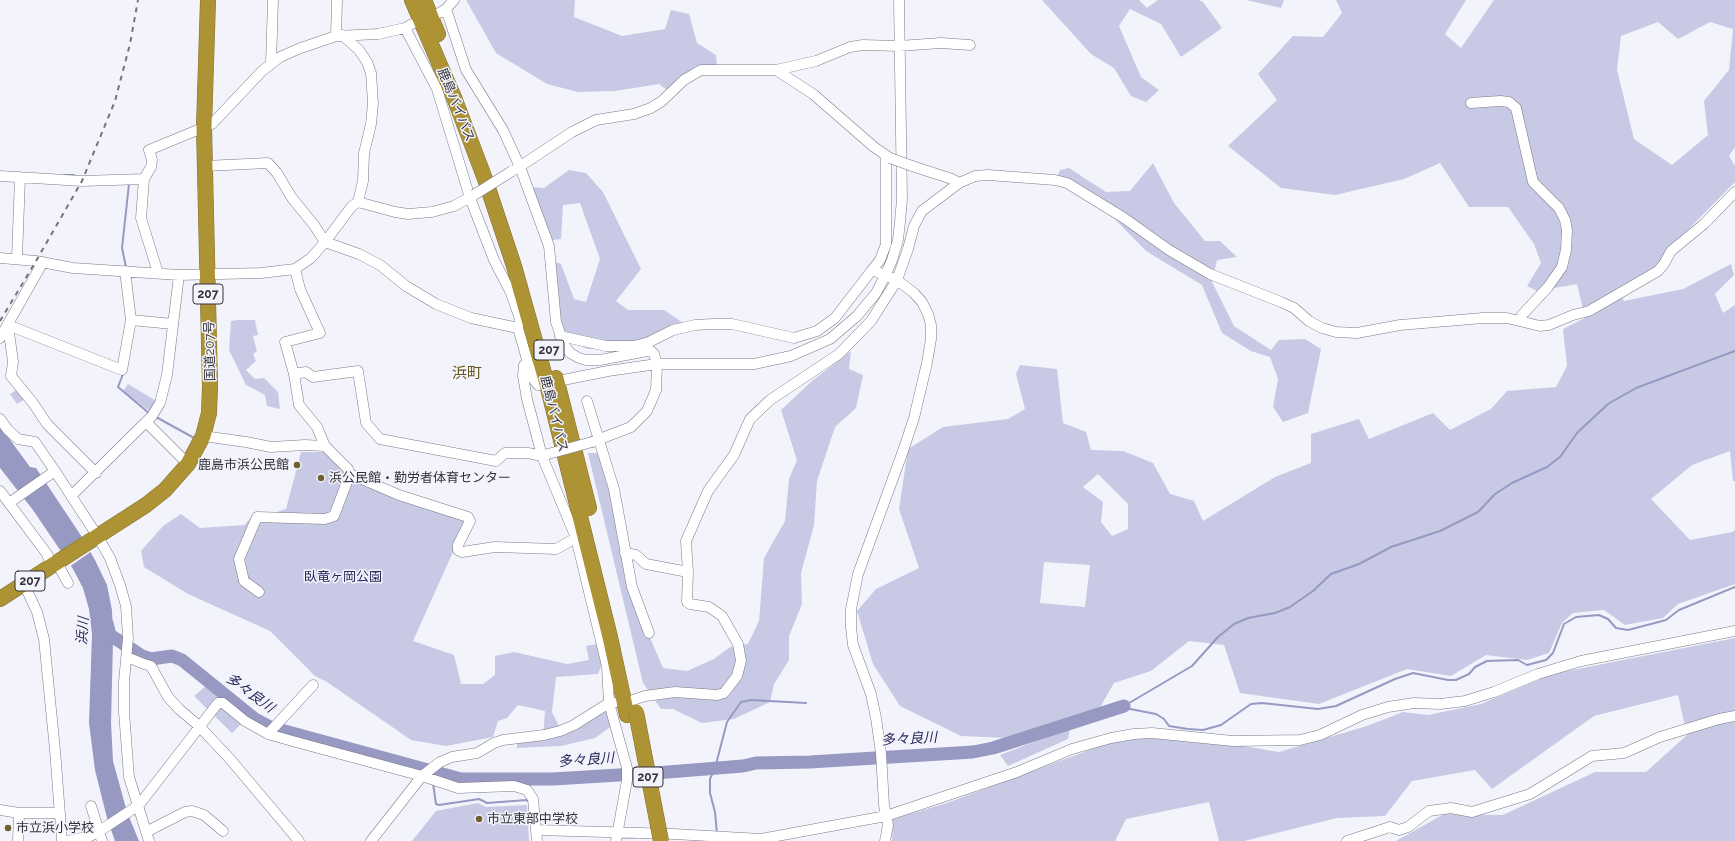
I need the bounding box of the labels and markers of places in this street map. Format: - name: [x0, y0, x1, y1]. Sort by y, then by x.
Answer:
- place label: 鹿島市浜公民館: [198, 457, 289, 473]
- marker: 鹿島市浜公民館: [292, 460, 302, 470]
- place label: 浜公民館・勤労者体育センター: [329, 470, 511, 486]
- marker: 浜公民館・勤労者体育センター: [316, 473, 326, 483]
- place label: 市立東部中学校: [487, 811, 578, 827]
- marker: 市立東部中学校: [474, 814, 484, 824]
- place label: 市立浜小学校: [16, 820, 94, 836]
- marker: 市立浜小学校: [3, 823, 13, 833]

